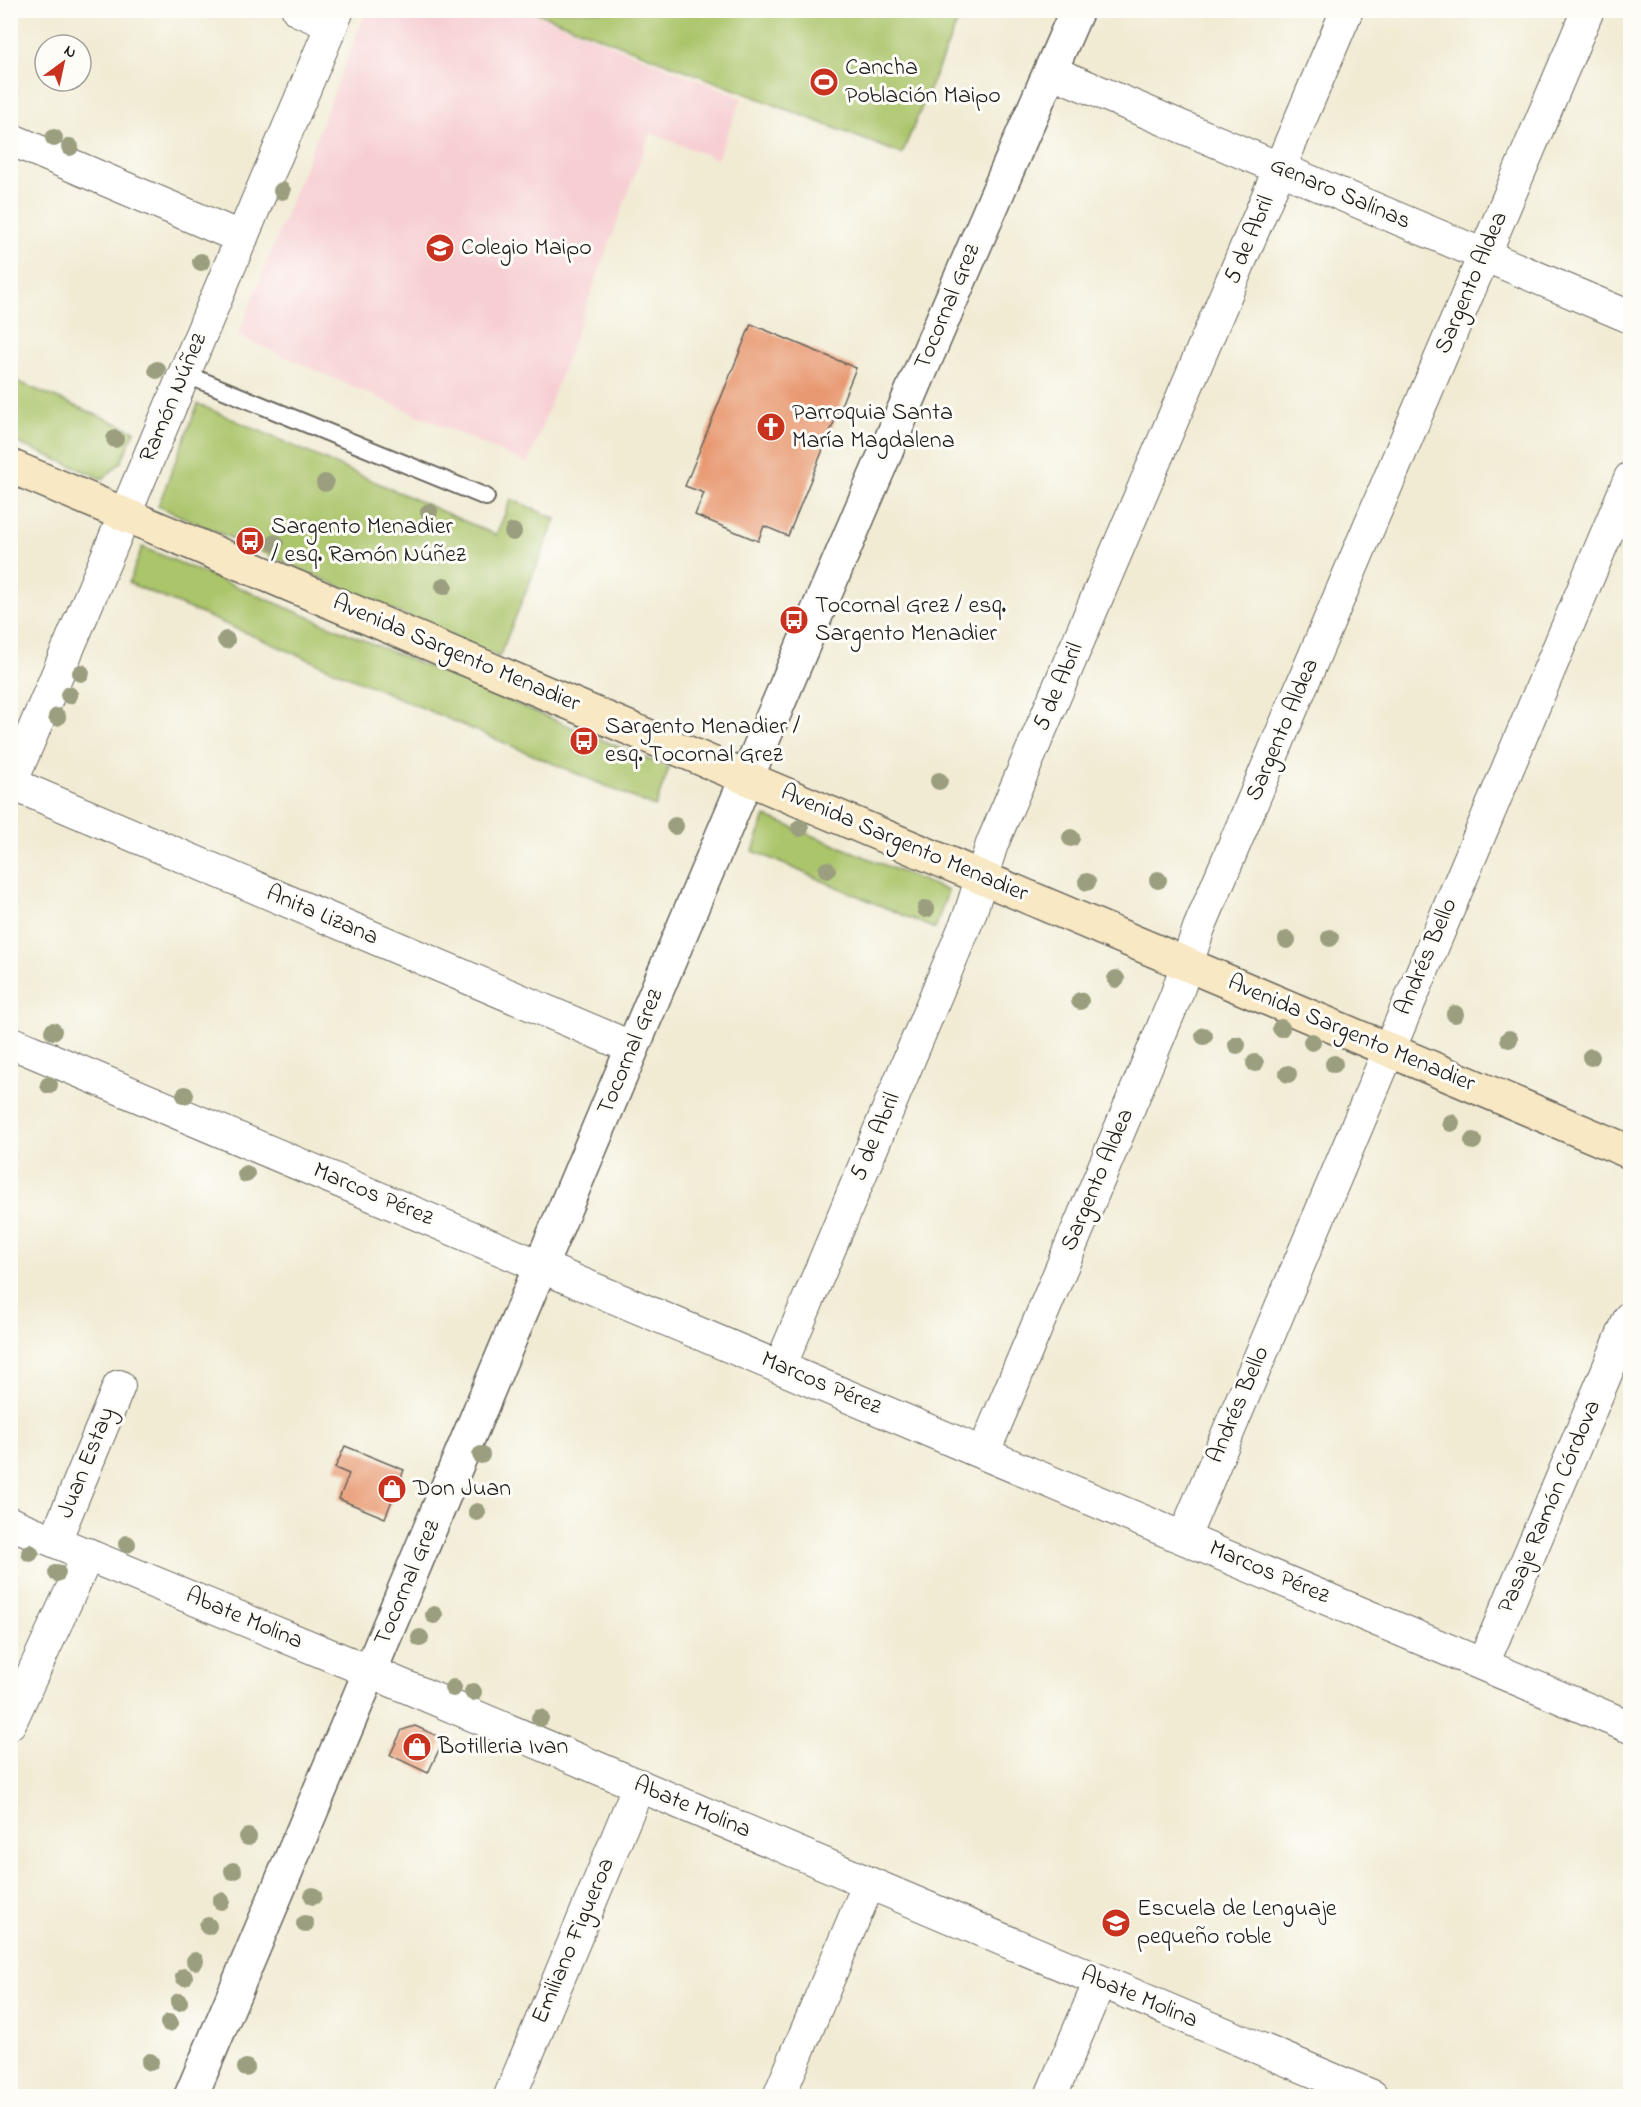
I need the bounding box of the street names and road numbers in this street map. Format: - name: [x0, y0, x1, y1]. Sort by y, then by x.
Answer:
- street label: Genaro Salinas: [1264, 149, 1416, 239]
- street label: 5 de Abril: [1216, 190, 1284, 290]
- street label: Sargento Aldea: [1426, 206, 1518, 360]
- street label: Tocornal Grez: [906, 238, 991, 375]
- street label: Ramón Núñez: [131, 327, 217, 468]
- street label: Avenida Sargento Menadier: [327, 586, 586, 722]
- street label: 5 de Abril: [1025, 637, 1093, 737]
- street label: Sargento Aldea: [1237, 653, 1329, 807]
- street label: Avenida Sargento Menadier: [775, 776, 1034, 912]
- street label: Anita Lizana: [260, 877, 384, 955]
- street label: Andrés Bello: [1387, 893, 1467, 1021]
- street label: Avenida Sargento Menadier: [1222, 966, 1481, 1102]
- street label: Tocornal Grez: [589, 983, 674, 1120]
- street label: 5 de Abril: [842, 1087, 910, 1187]
- street label: Sargento Aldea: [1052, 1103, 1144, 1257]
- street label: Marcos Pérez: [307, 1154, 440, 1236]
- street label: Andrés Bello: [1199, 1341, 1279, 1469]
- street label: Marcos Pérez: [755, 1343, 888, 1425]
- street label: Pasaje Ramón Córdova: [1489, 1395, 1611, 1619]
- street label: Juan Estay: [49, 1402, 126, 1524]
- street label: Tocornal Grez: [366, 1514, 451, 1651]
- street label: Marcos Pérez: [1203, 1532, 1336, 1614]
- street label: Abate Molina: [180, 1579, 308, 1659]
- street label: Abate Molina: [628, 1768, 756, 1848]
- street label: Emiliano Figueroa: [523, 1853, 625, 2029]
- street label: Abate Molina: [1075, 1958, 1203, 2038]

